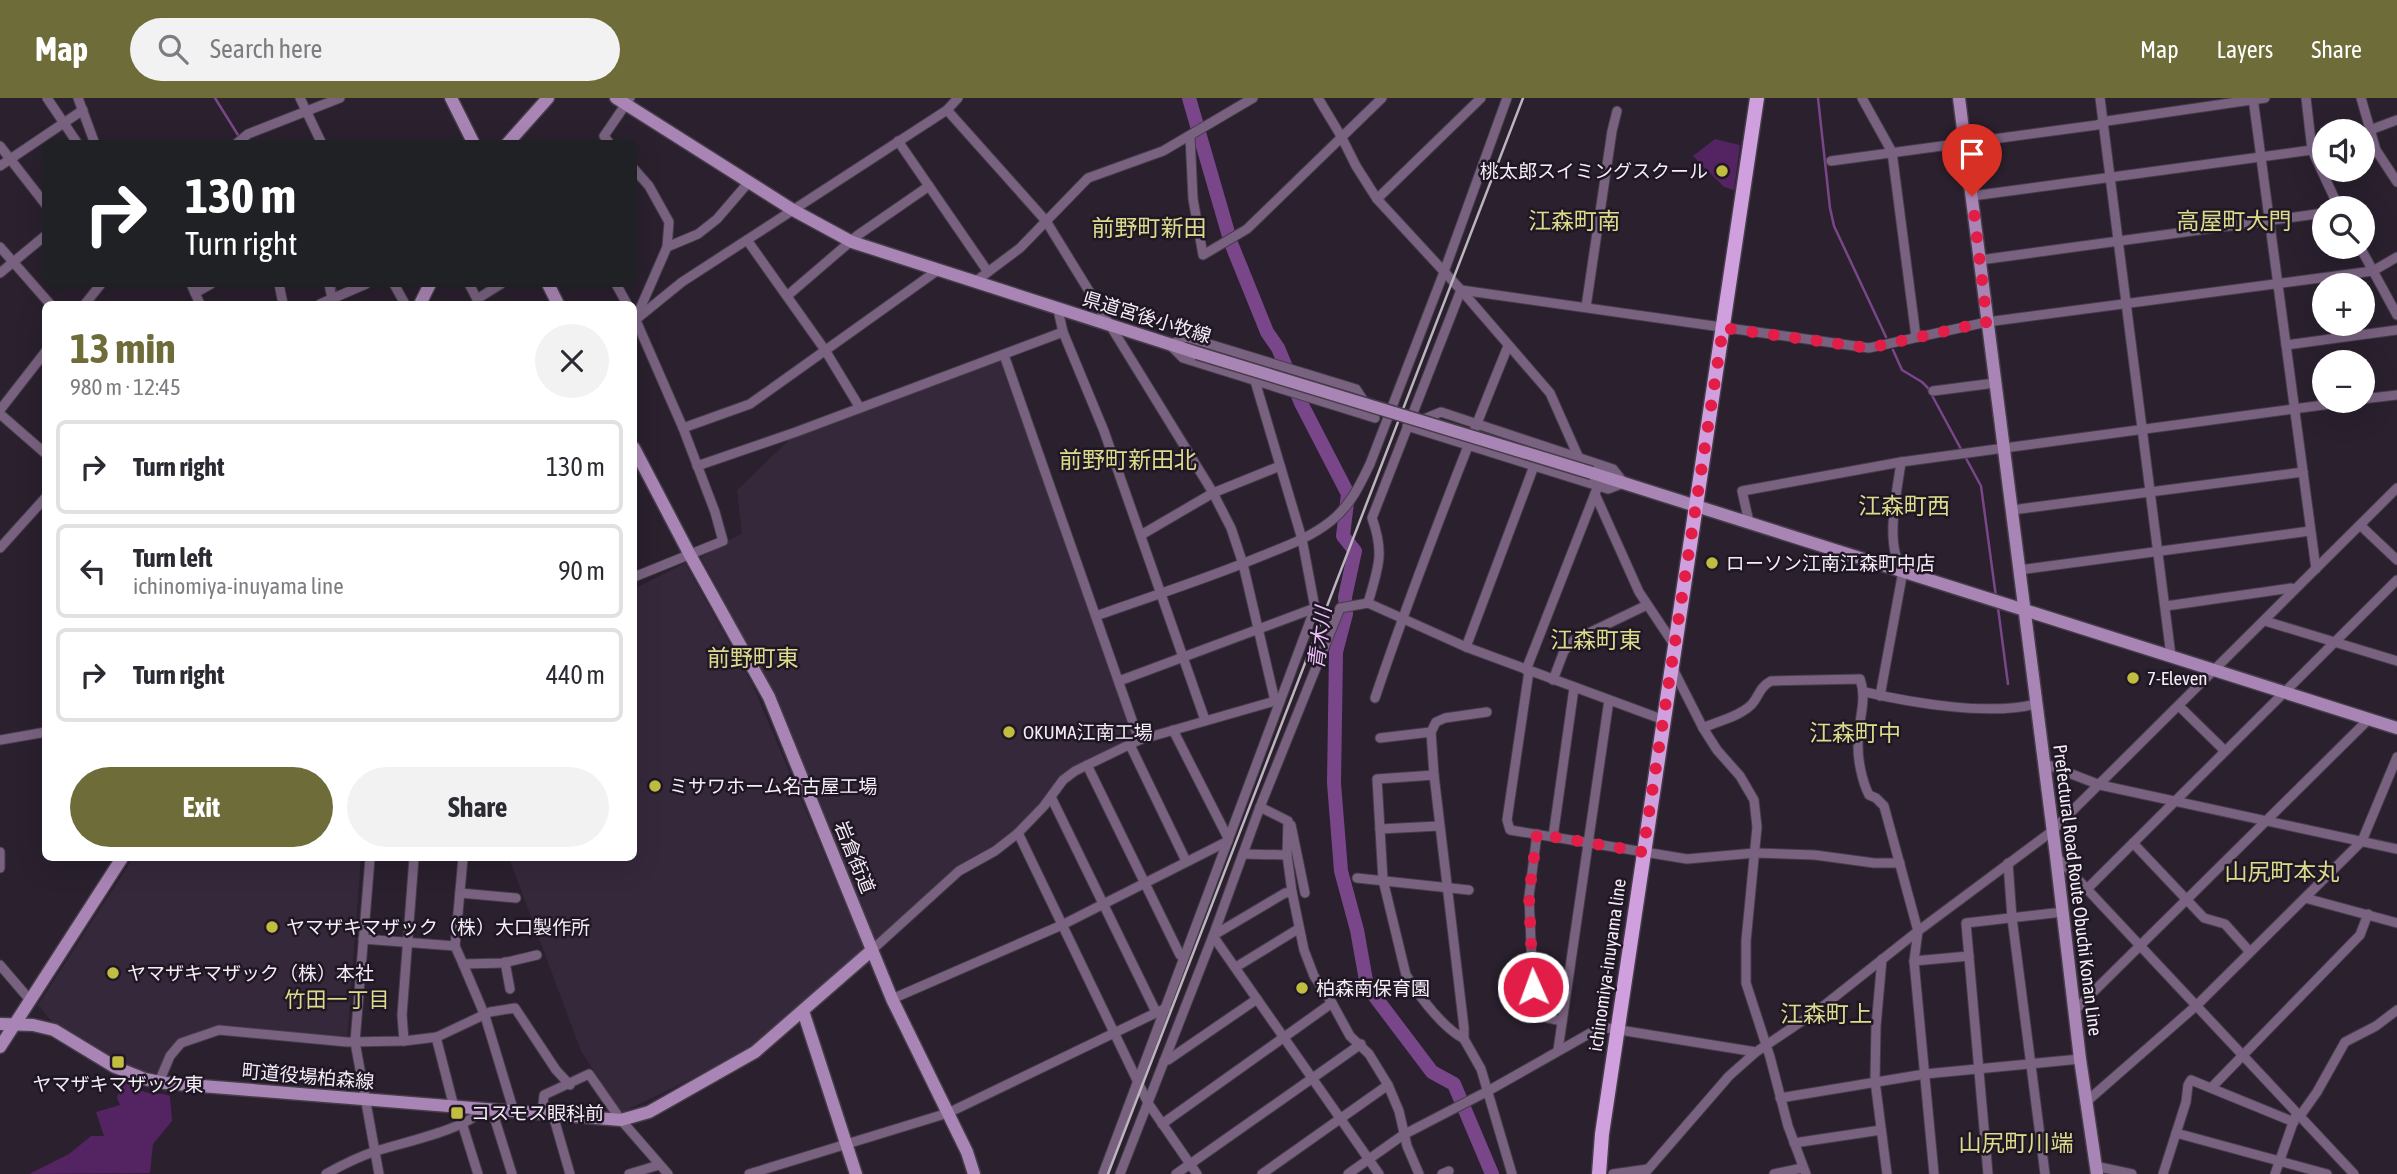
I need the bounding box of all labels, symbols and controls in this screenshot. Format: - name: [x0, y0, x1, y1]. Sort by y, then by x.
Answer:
- search box: [130, 18, 620, 81]
- text: Map: [35, 30, 88, 68]
- icon: search: [154, 30, 192, 68]
- text: Search here: [210, 34, 322, 64]
- text: Map: [2140, 36, 2179, 63]
- text: Layers: [2217, 36, 2273, 63]
- text: Share: [2311, 36, 2362, 63]
- map controls: [2312, 119, 2375, 413]
- button: sound: [2312, 119, 2375, 182]
- pin: [1942, 124, 2002, 196]
- icon: arrive: [1953, 135, 1991, 173]
- place label: 桃太郎スイミングスクール: [1480, 160, 1708, 182]
- marker: 桃太郎スイミングスクール: [1714, 163, 1730, 179]
- text: 130 m: [185, 167, 296, 223]
- icon: right: [70, 168, 161, 259]
- button: search: [2312, 196, 2375, 259]
- district label: 江森町南: [1528, 208, 1620, 234]
- district label: 高屋町大門: [2177, 208, 2292, 234]
- district label: 前野町新田: [1092, 215, 1207, 241]
- text: Turn right: [185, 225, 298, 262]
- button: +: [2312, 273, 2375, 336]
- street label: 県道宮後小牧線: [1080, 287, 1214, 347]
- text: 13 min: [70, 324, 176, 372]
- button: close: [535, 324, 609, 398]
- button: −: [2312, 350, 2375, 413]
- text: 980 m · 12:45: [70, 374, 181, 400]
- district label: 前野町新田北: [1059, 447, 1197, 473]
- icon: right: [74, 448, 112, 486]
- text: Turn right: [133, 452, 224, 482]
- text: 130 m: [546, 452, 605, 482]
- district label: 江森町西: [1858, 493, 1950, 519]
- text: Turn left: [133, 543, 213, 573]
- icon: left: [74, 552, 112, 590]
- place label: ローソン江南江森町中店: [1726, 552, 1935, 574]
- marker: ローソン江南江森町中店: [1704, 555, 1720, 571]
- text: 90 m: [558, 556, 605, 586]
- text: ichinomiya-inuyama line: [133, 573, 344, 599]
- water label: 青木川: [1303, 603, 1335, 671]
- district label: 江森町東: [1550, 627, 1642, 653]
- district label: 前野町東: [707, 645, 799, 671]
- icon: right: [74, 656, 112, 694]
- text: Turn right: [133, 660, 224, 690]
- text: 440 m: [546, 660, 605, 690]
- place label: 7-Eleven: [2147, 667, 2208, 689]
- marker: 7-Eleven: [2125, 670, 2141, 686]
- district label: 江森町中: [1809, 720, 1901, 746]
- place label: OKUMA江南工場: [1023, 721, 1153, 743]
- marker: OKUMA江南工場: [1001, 724, 1017, 740]
- street label: Prefectural Road Route Obuchi Konan Line: [2049, 743, 2107, 1037]
- button: Exit: [70, 767, 333, 847]
- button: Share: [347, 767, 609, 847]
- place label: ミサワホーム名古屋工場: [669, 775, 877, 797]
- marker: ミサワホーム名古屋工場: [647, 778, 663, 794]
- street label: 岩倉街道: [831, 818, 879, 896]
- district label: 山尻町本丸: [2225, 859, 2340, 885]
- street label: ichinomiya-inuyama line: [1584, 877, 1630, 1053]
- place label: ヤマザキマザック（株）大口製作所: [286, 916, 590, 938]
- marker: ヤマザキマザック（株）大口製作所: [264, 919, 280, 935]
- position arrow: [1496, 950, 1570, 1024]
- place label: ヤマザキマザック（株）本社: [127, 962, 374, 984]
- marker: ヤマザキマザック（株）本社: [105, 965, 121, 981]
- place label: 柏森南保育園: [1316, 977, 1430, 999]
- marker: 柏森南保育園: [1294, 980, 1310, 996]
- district label: 竹田一丁目: [285, 987, 390, 1011]
- district label: 江森町上: [1780, 1001, 1872, 1027]
- marker: ヤマザキマザック東: [110, 1054, 126, 1070]
- street label: 町道役場柏森線: [241, 1059, 375, 1093]
- place label: ヤマザキマザック東: [32, 1073, 204, 1095]
- place label: コスモス眼科前: [471, 1102, 604, 1124]
- marker: コスモス眼科前: [449, 1105, 465, 1121]
- district label: 山尻町川端: [1959, 1130, 2074, 1156]

